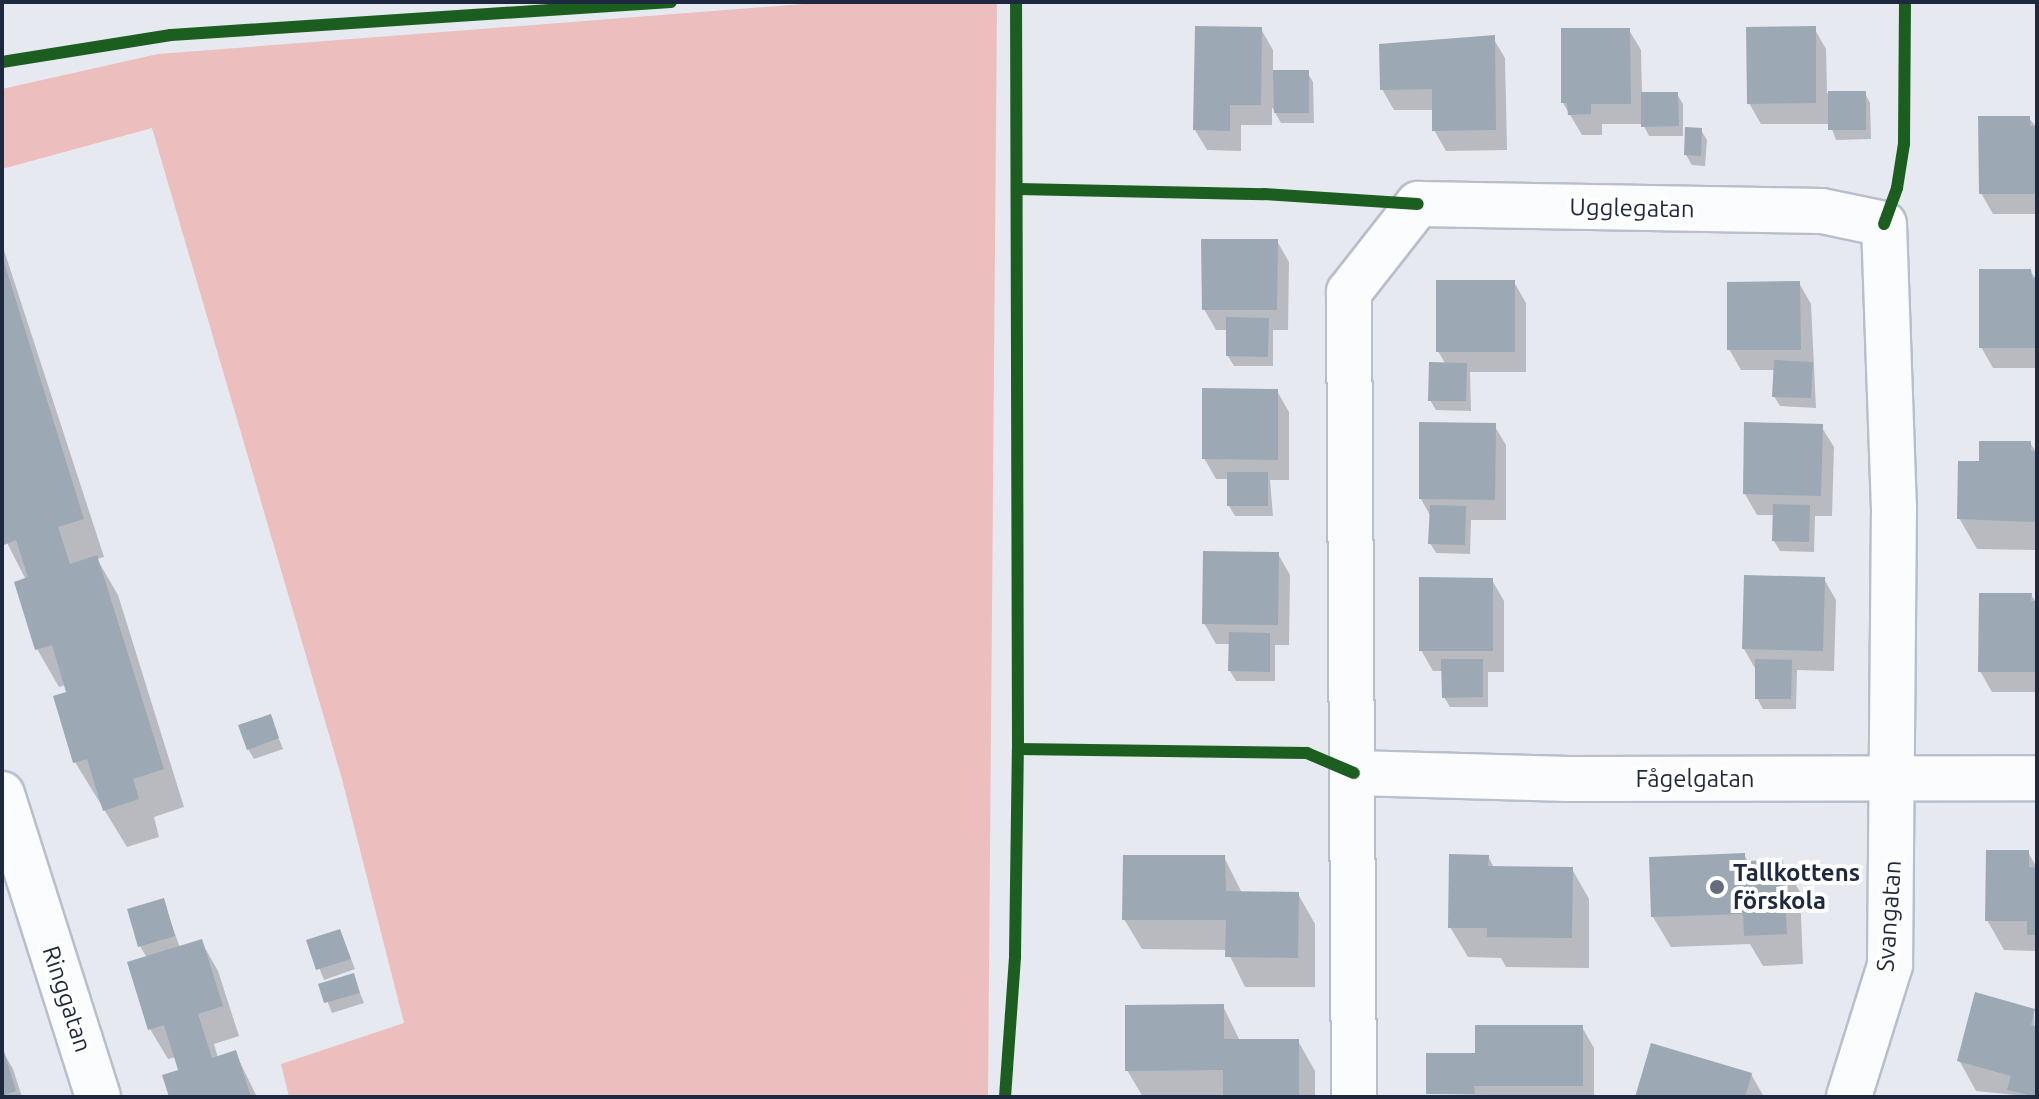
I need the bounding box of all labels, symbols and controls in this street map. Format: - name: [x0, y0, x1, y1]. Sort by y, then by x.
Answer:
- street label: Ugglegatan: [1569, 193, 1695, 223]
- street label: Fågelgatan: [1636, 765, 1754, 793]
- place label: Tallkottens förskola: [1733, 859, 1860, 915]
- street label: Svangatan: [1871, 859, 1907, 973]
- marker: Tallkottens förskola: [1708, 878, 1726, 896]
- street label: Ringgatan: [36, 942, 98, 1056]

